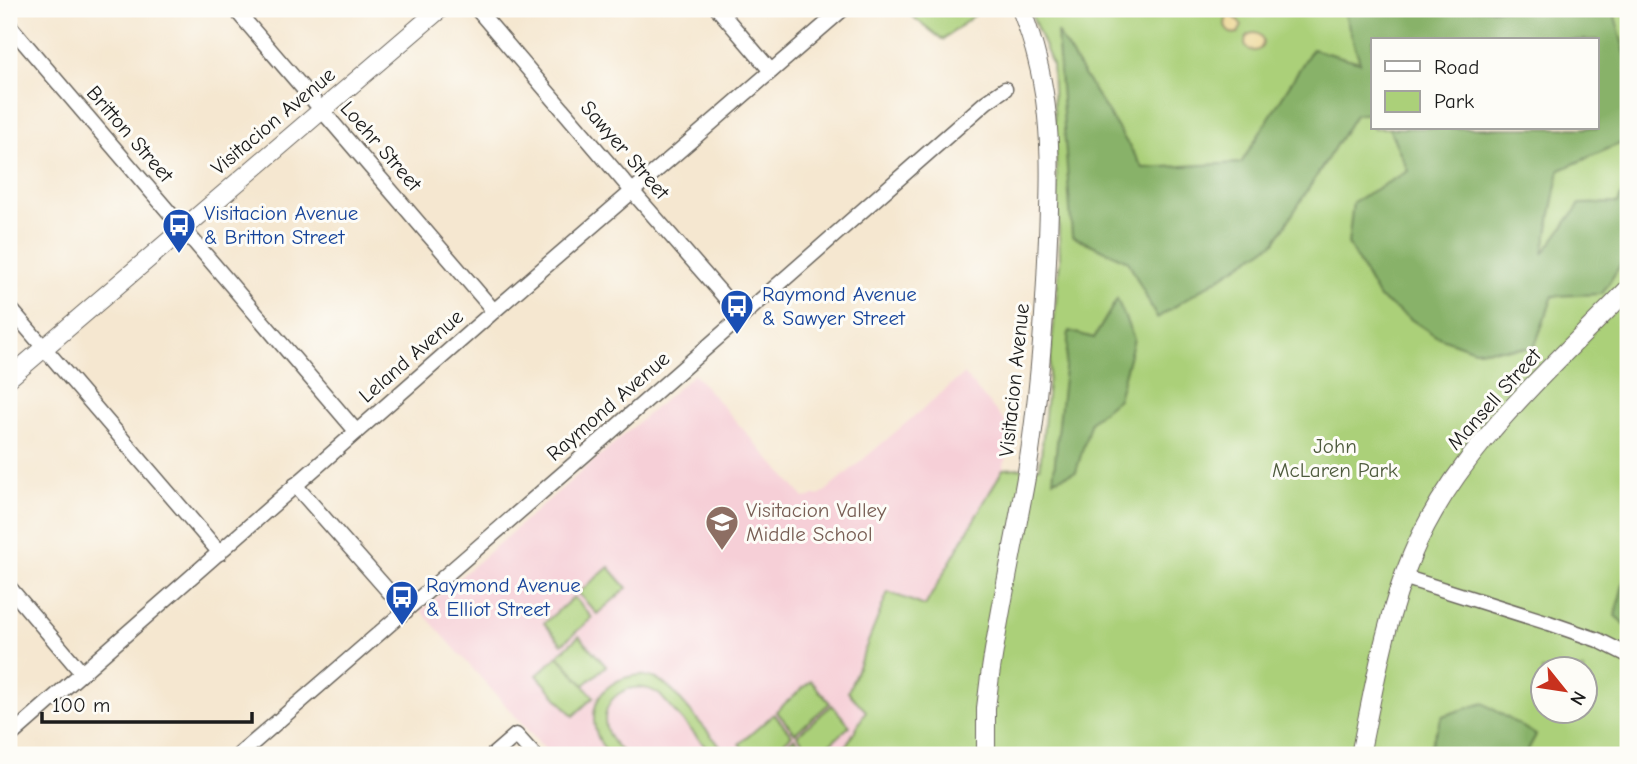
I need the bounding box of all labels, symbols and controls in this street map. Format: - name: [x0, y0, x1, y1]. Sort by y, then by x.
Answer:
- legend: [1371, 38, 1598, 130]
- text: Road: [1434, 55, 1479, 79]
- street label: Visitacion Avenue: [206, 62, 340, 180]
- street label: Britton Street: [82, 81, 179, 188]
- text: Park: [1434, 89, 1474, 113]
- street label: Loehr Street: [336, 96, 427, 196]
- street label: Sawyer Street: [576, 96, 675, 205]
- place label: Visitacion Avenue & Britton Street: [204, 201, 358, 249]
- bus stop icon: Visitacion Avenue & Britton Street: [160, 206, 198, 255]
- place label: Raymond Avenue & Sawyer Street: [762, 282, 917, 330]
- bus stop icon: Raymond Avenue & Sawyer Street: [718, 287, 756, 336]
- street label: Visitacion Avenue: [994, 302, 1034, 458]
- street label: Leland Avenue: [354, 304, 468, 408]
- street label: Mansell Street: [1442, 343, 1546, 455]
- street label: Raymond Avenue: [542, 346, 674, 466]
- park label: John McLaren Park: [1272, 434, 1398, 482]
- place label: Visitacion Valley Middle School: [746, 498, 887, 546]
- school or university icon: Visitacion Valley Middle School: [703, 503, 741, 552]
- place label: Raymond Avenue & Elliot Street: [426, 573, 581, 621]
- bus stop icon: Raymond Avenue & Elliot Street: [383, 578, 421, 627]
- north arrow: [1528, 656, 1598, 726]
- scale bar: [42, 680, 252, 724]
- text: N: [1565, 687, 1590, 709]
- text: 100 m: [52, 693, 110, 717]

